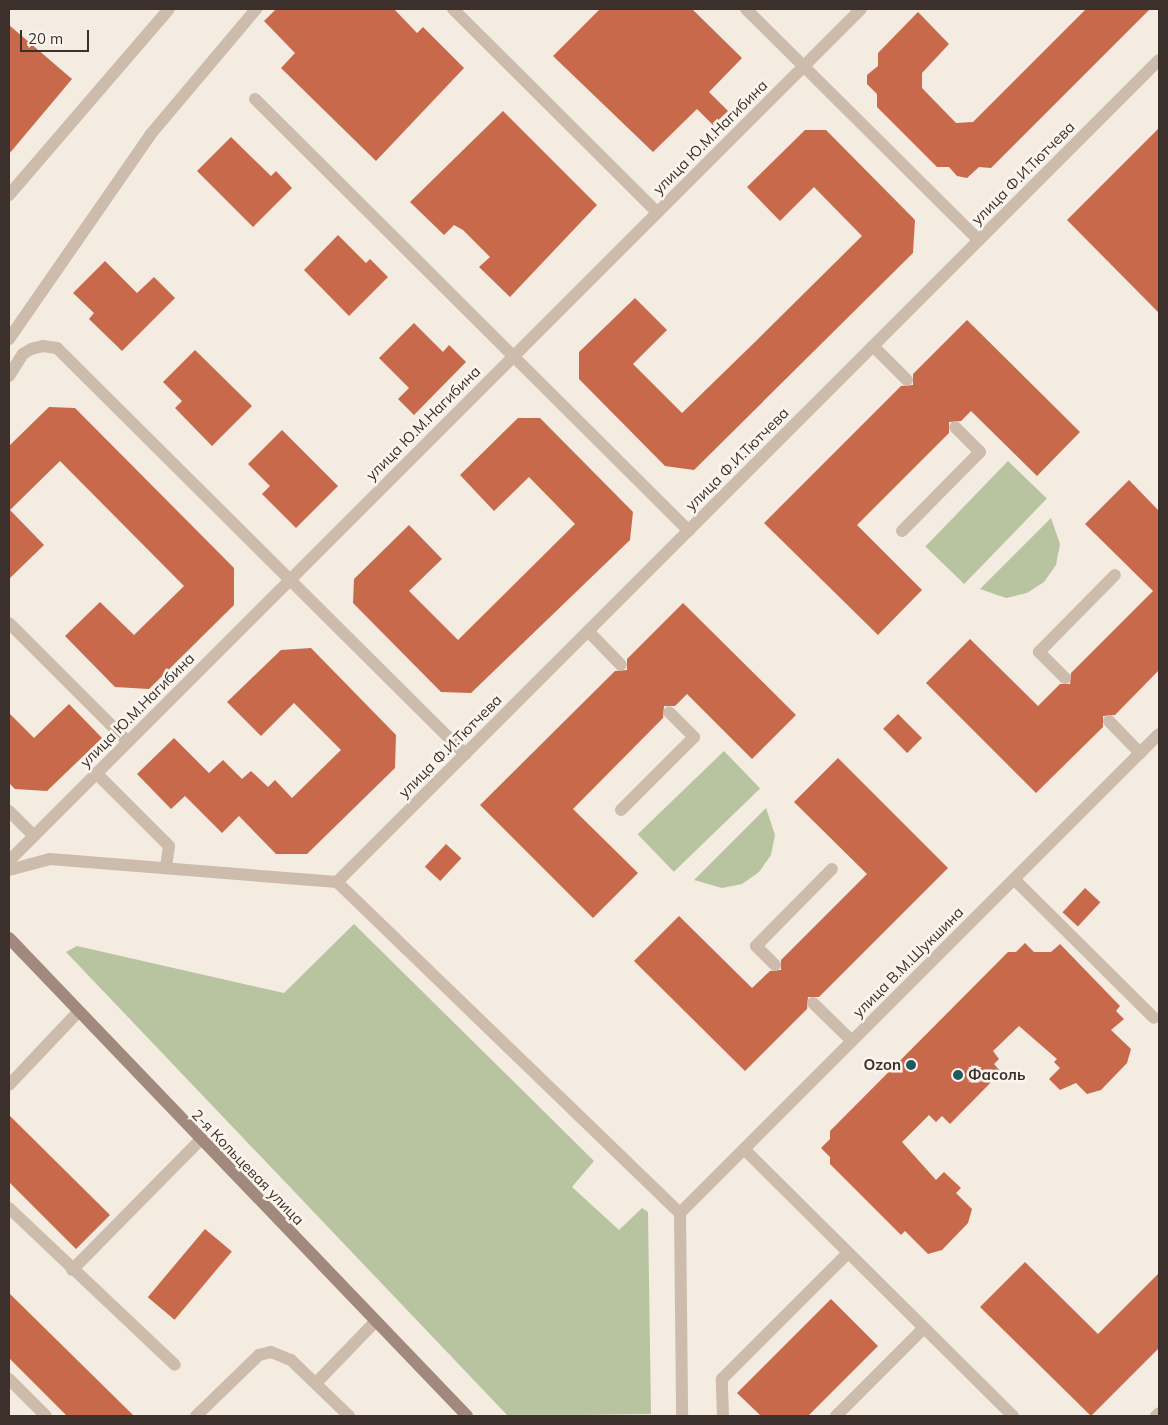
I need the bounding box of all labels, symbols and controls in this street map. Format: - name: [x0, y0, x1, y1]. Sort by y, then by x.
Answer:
- scale bar: [22, 20, 91, 52]
- text: 20 m: [28, 29, 63, 48]
- street label: улица Ю.М.Нагибина: [649, 76, 771, 198]
- street label: улица Ф.И.Тютчева: [968, 118, 1078, 228]
- street label: улица Ю.М.Нагибина: [362, 362, 484, 484]
- street label: улица Ф.И.Тютчева: [682, 404, 792, 514]
- street label: улица Ю.М.Нагибина: [76, 649, 198, 771]
- street label: улица Ф.И.Тютчева: [395, 691, 505, 801]
- street label: улица В.М.Шукшина: [849, 903, 967, 1021]
- place label: Ozon: [864, 1056, 901, 1074]
- marker: Ozon: [905, 1059, 917, 1071]
- place label: Фасоль: [968, 1066, 1025, 1084]
- marker: Фасоль: [952, 1069, 964, 1081]
- street label: 2-я Кольцевая улица: [188, 1105, 308, 1229]

